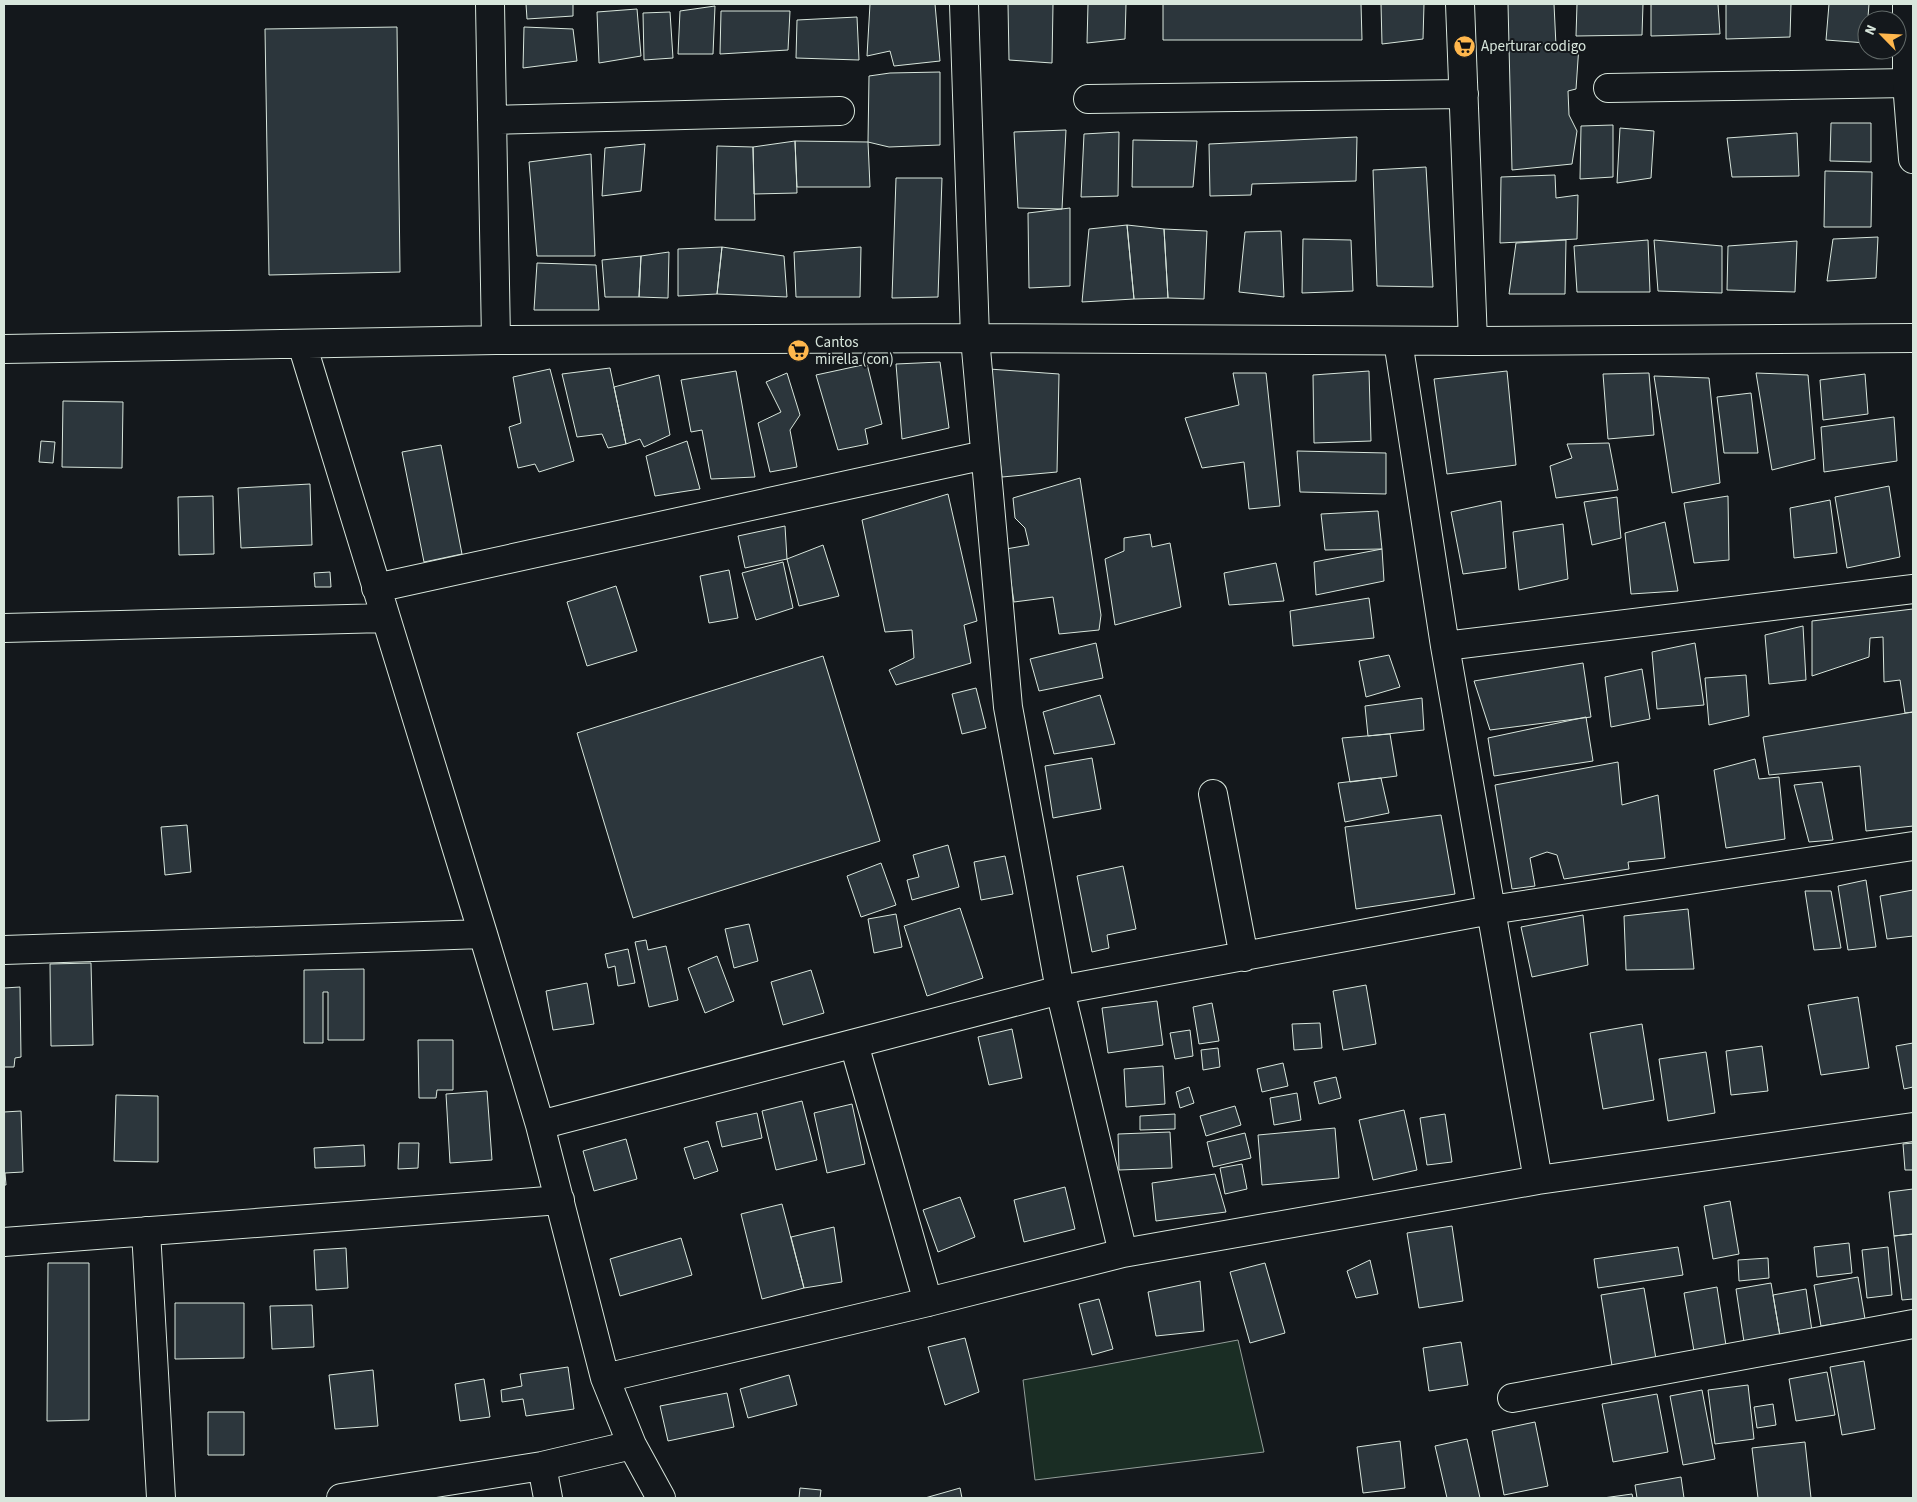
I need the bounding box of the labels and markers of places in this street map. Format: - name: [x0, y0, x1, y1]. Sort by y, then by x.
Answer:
- supermarket icon: Aperturar codigo: [1453, 34, 1477, 58]
- place label: Aperturar codigo: [1481, 36, 1586, 57]
- place label: Cantos mirella (con): [815, 332, 894, 370]
- supermarket icon: Cantos mirella (con): [787, 339, 811, 363]

